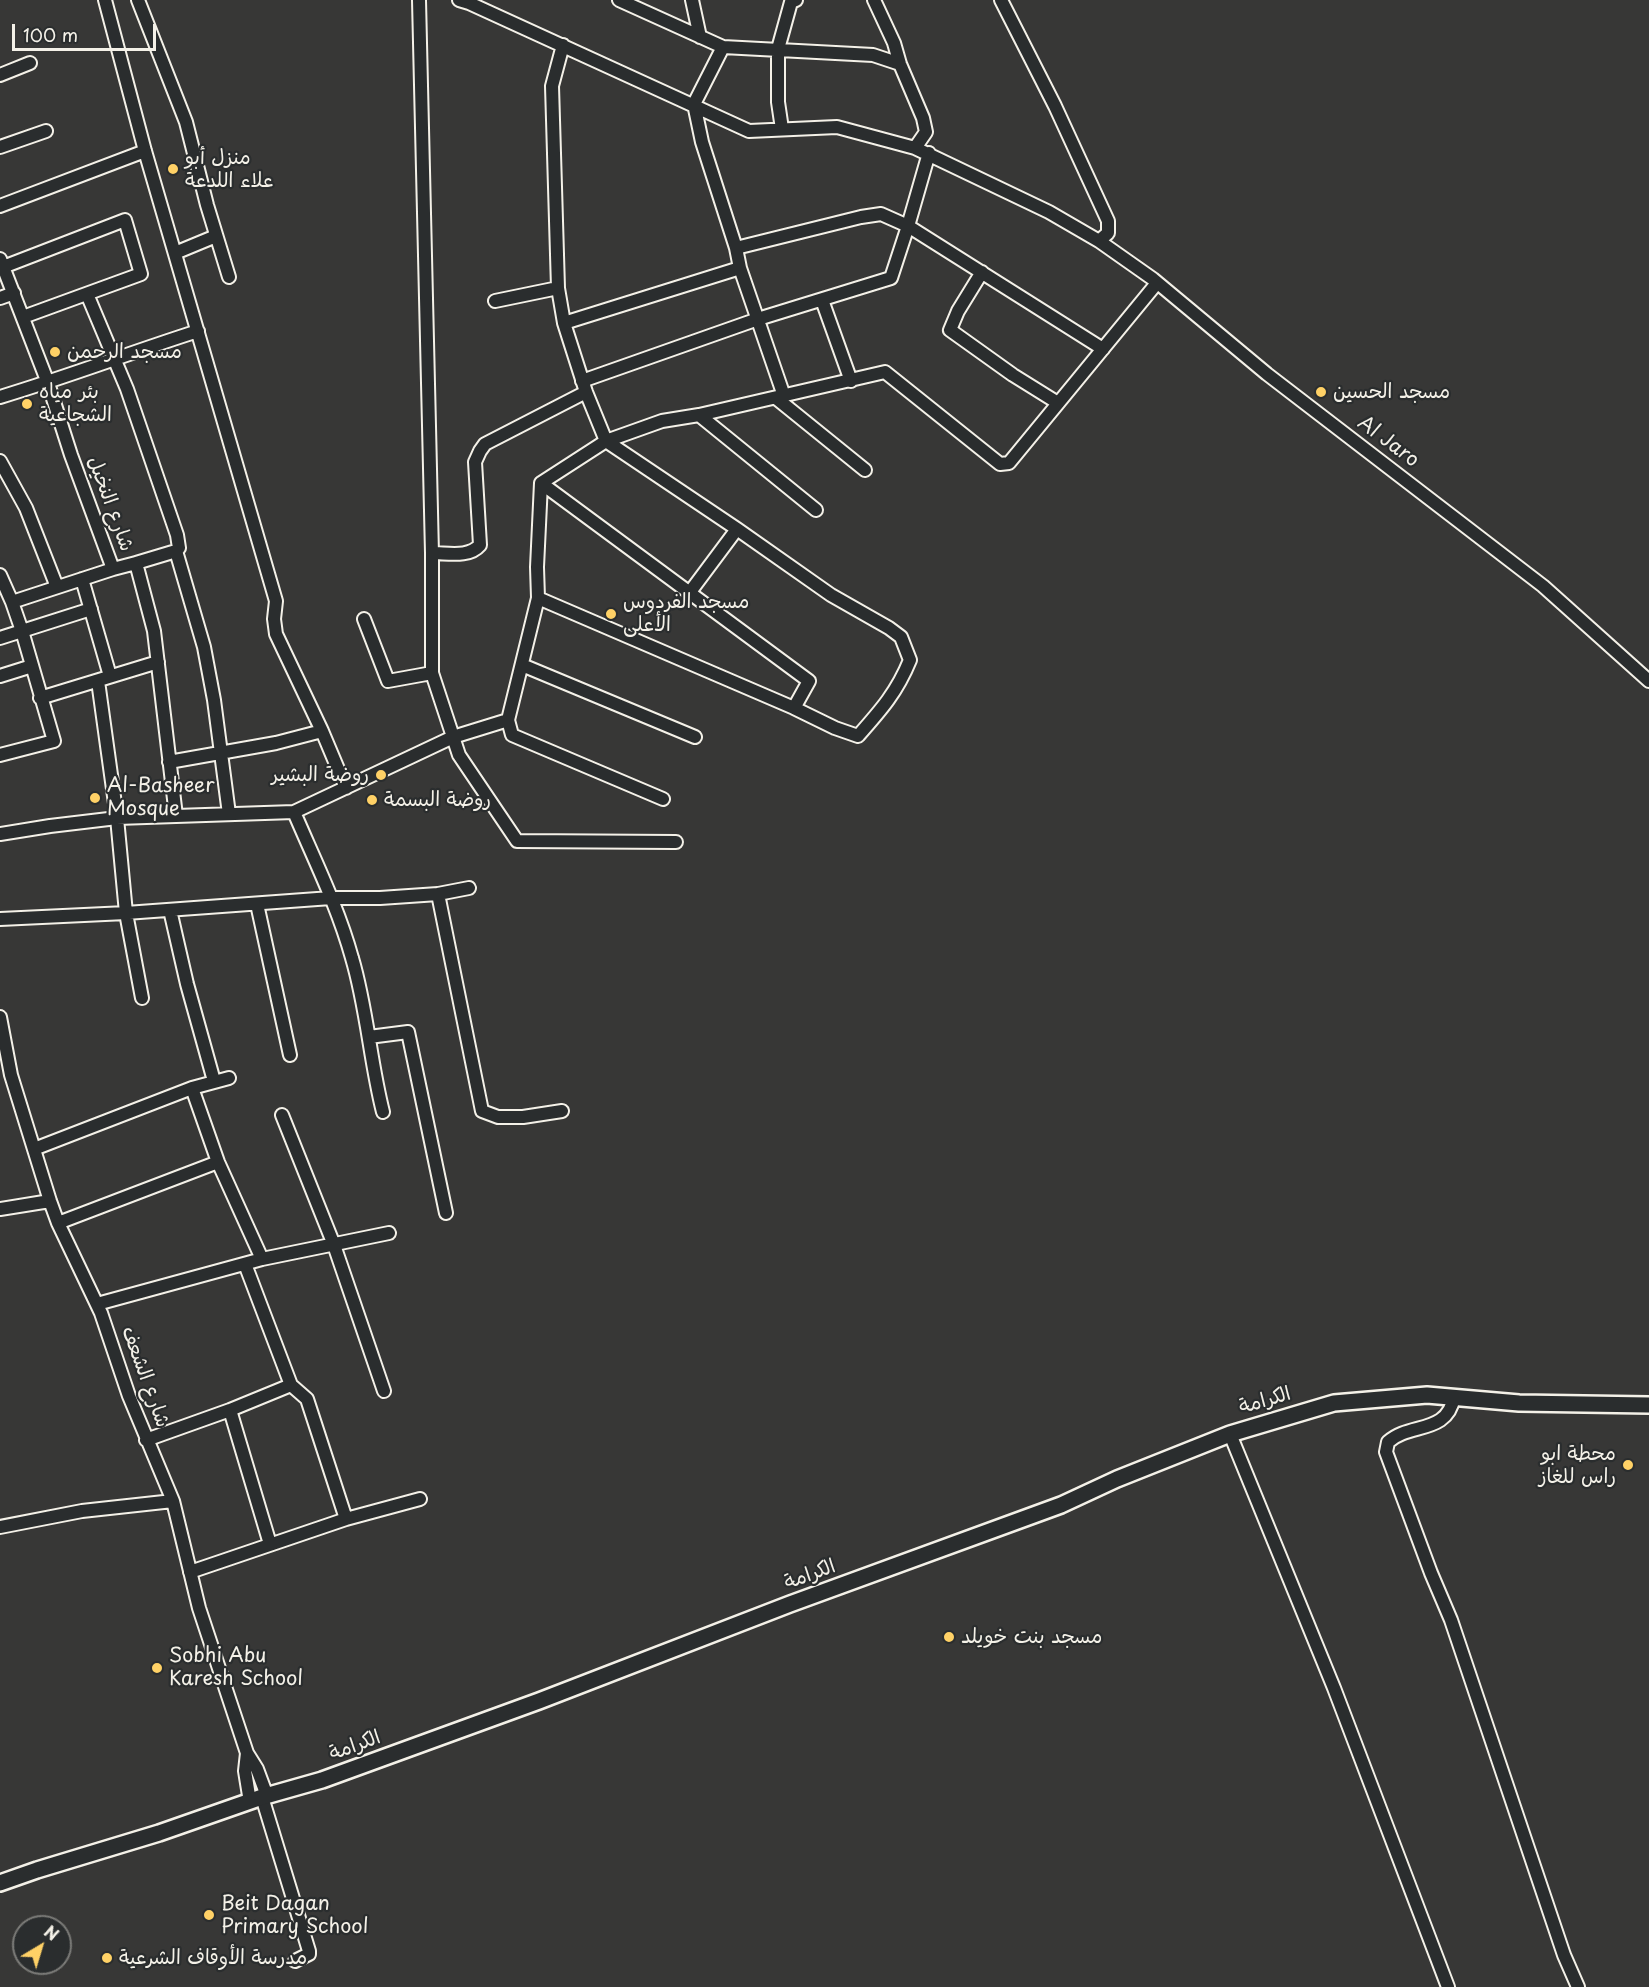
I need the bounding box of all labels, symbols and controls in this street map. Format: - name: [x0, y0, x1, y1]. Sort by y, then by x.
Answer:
- scale bar: [15, 12, 159, 50]
- text: 100 m: [23, 21, 78, 48]
- place label: منزل أبو علاء اللدعة: [185, 146, 274, 193]
- marker: منزل أبو علاء اللدعة: [166, 162, 180, 176]
- place label: مسجد الرحمن: [67, 340, 182, 364]
- marker: مسجد الرحمن: [48, 345, 62, 359]
- place label: بئر مياه الشجاعية: [39, 380, 112, 427]
- place label: مسجد الحسين: [1333, 380, 1450, 404]
- marker: مسجد الحسين: [1314, 385, 1328, 399]
- marker: بئر مياه الشجاعية: [20, 397, 34, 411]
- street label: Al Jaro: [1353, 411, 1423, 473]
- street label: شارع النخيل: [82, 453, 138, 555]
- place label: مسجد الفردوس الأعلى: [623, 590, 749, 637]
- marker: مسجد الفردوس الأعلى: [604, 607, 618, 621]
- place label: روضة البشير: [272, 763, 369, 787]
- marker: روضة البشير: [374, 768, 388, 782]
- place label: Al-Basheer Mosque: [107, 774, 215, 821]
- place label: روضة البسمة: [384, 788, 491, 812]
- marker: Al-Basheer Mosque: [88, 791, 102, 805]
- marker: روضة البسمة: [365, 793, 379, 807]
- street label: شارع الشعف: [116, 1323, 174, 1431]
- street label: الكرامة: [1236, 1382, 1294, 1420]
- place label: محطة ابو راس للغاز: [1539, 1442, 1616, 1489]
- marker: محطة ابو راس للغاز: [1621, 1458, 1635, 1472]
- street label: الكرامة: [781, 1555, 839, 1595]
- place label: مسجد بنت خويلد: [961, 1625, 1102, 1649]
- marker: مسجد بنت خويلد: [942, 1630, 956, 1644]
- place label: Sobhi Abu Karesh School: [169, 1644, 303, 1691]
- marker: Sobhi Abu Karesh School: [150, 1661, 164, 1675]
- street label: الكرامة: [326, 1726, 384, 1766]
- place label: Beit Dagan Primary School: [221, 1892, 368, 1939]
- marker: Beit Dagan Primary School: [202, 1908, 216, 1922]
- north arrow: [12, 1915, 72, 1975]
- text: N: [39, 1919, 64, 1946]
- place label: مدرسة الأوقاف الشرعية: [119, 1946, 307, 1970]
- marker: مدرسة الأوقاف الشرعية: [100, 1951, 114, 1965]

